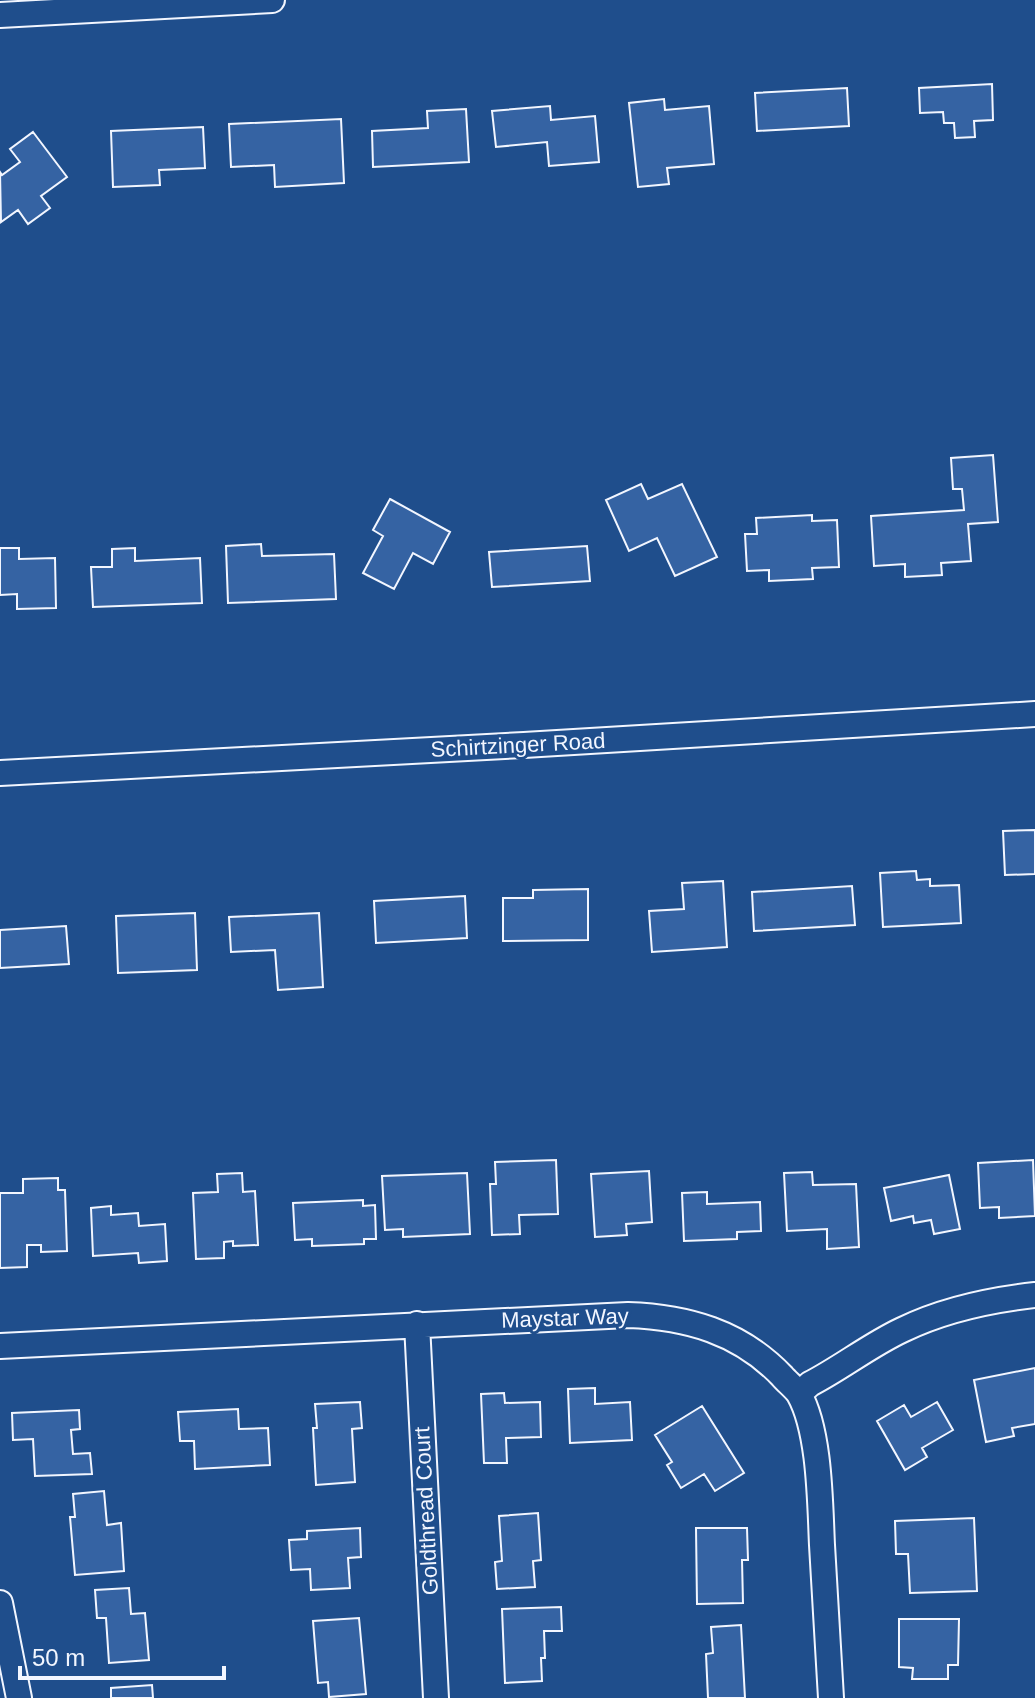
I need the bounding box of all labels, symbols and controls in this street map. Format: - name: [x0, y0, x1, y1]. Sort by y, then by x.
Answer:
- street label: Schirtzinger Road: [430, 728, 606, 762]
- street label: Maystar Way: [501, 1303, 629, 1333]
- street label: Goldthread Court: [409, 1426, 443, 1596]
- scale bar: [20, 1630, 224, 1680]
- text: 50 m: [32, 1644, 85, 1671]

